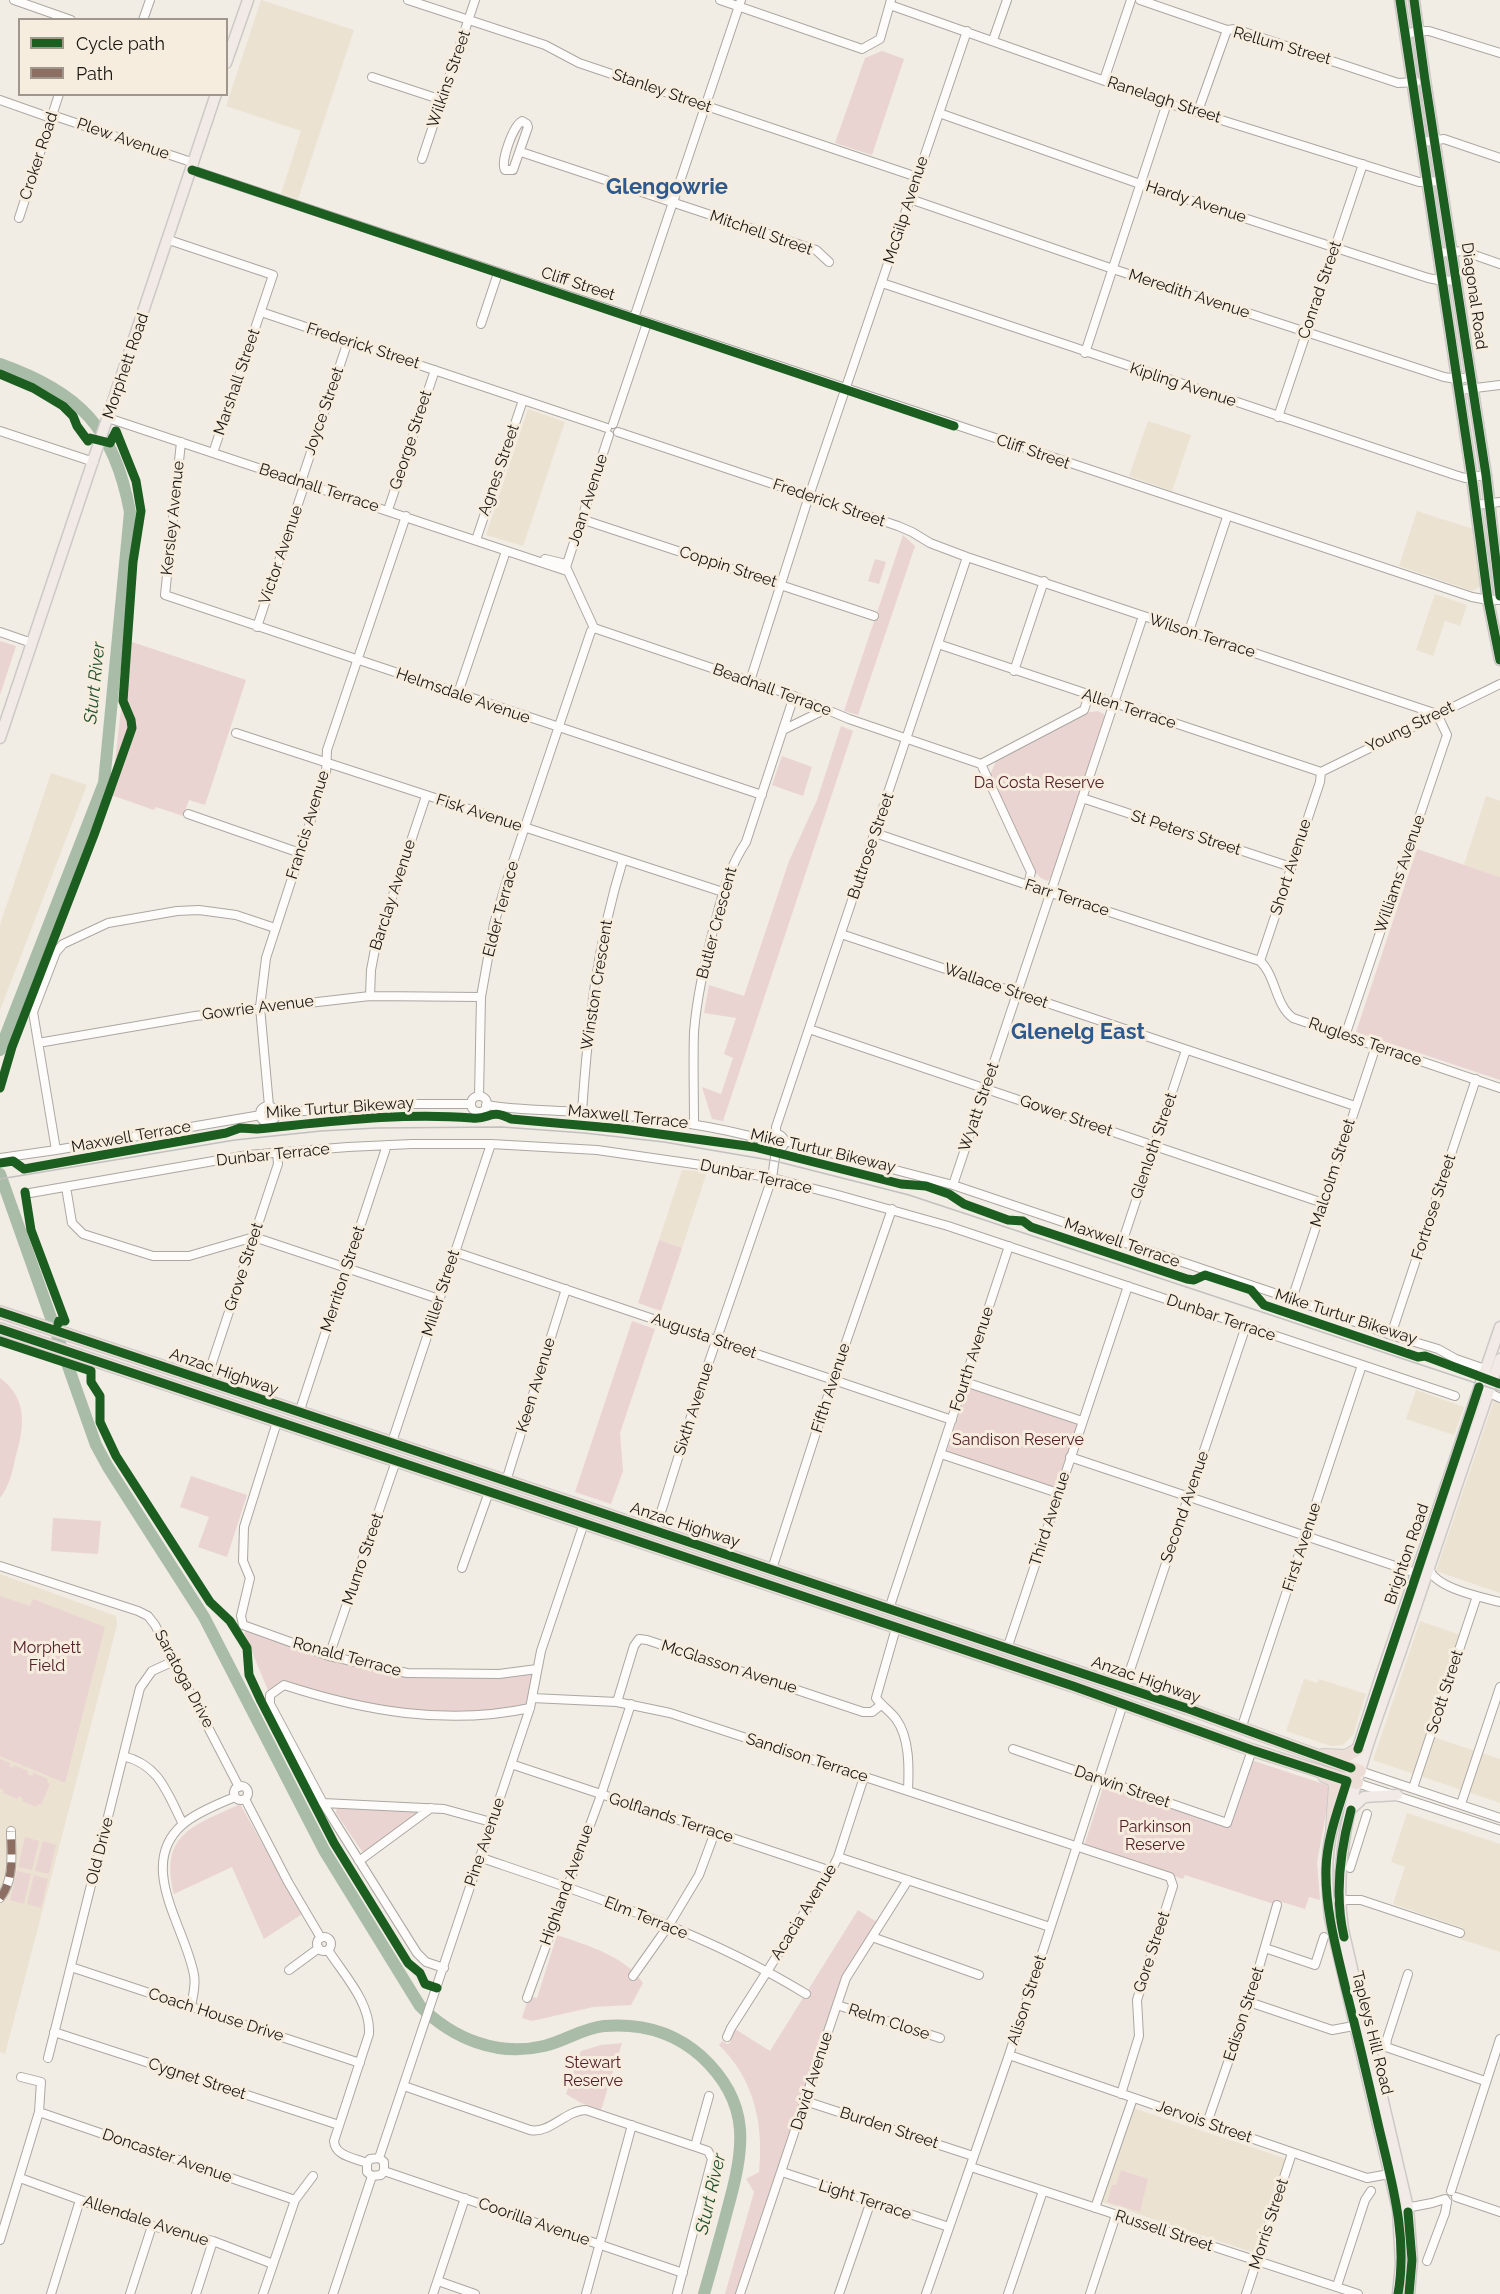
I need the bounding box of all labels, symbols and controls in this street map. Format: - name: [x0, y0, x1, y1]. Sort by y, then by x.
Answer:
- legend: [18, 18, 228, 96]
- street label: Rellum Street: [1231, 23, 1333, 69]
- street label: Wilkins Street: [423, 28, 475, 130]
- text: Cycle path: [76, 33, 165, 54]
- text: Path: [76, 63, 113, 84]
- street label: Stanley Street: [610, 65, 714, 117]
- street label: Ranelagh Street: [1105, 73, 1223, 127]
- street label: Croker Road: [16, 110, 62, 202]
- street label: Plew Avenue: [74, 114, 172, 164]
- street label: McGilp Avenue: [880, 154, 932, 266]
- district label: Glengowrie: [606, 174, 728, 200]
- street label: Hardy Avenue: [1143, 177, 1249, 227]
- street label: Mitchell Street: [707, 206, 815, 260]
- street label: Conrad Street: [1294, 238, 1346, 342]
- street label: Diagonal Road: [1457, 241, 1491, 351]
- street label: Cliff Street: [539, 263, 617, 305]
- street label: Meredith Avenue: [1126, 265, 1252, 323]
- street label: Morphett Road: [99, 311, 153, 421]
- street label: Frederick Street: [304, 319, 422, 373]
- street label: Marshall Street: [210, 326, 264, 438]
- street label: Kipling Avenue: [1127, 359, 1239, 411]
- street label: Joyce Street: [300, 365, 348, 457]
- street label: George Street: [386, 388, 436, 492]
- street label: Agnes Street: [474, 422, 524, 518]
- street label: Cliff Street: [994, 430, 1072, 474]
- street label: Joan Avenue: [564, 452, 612, 548]
- street label: Kersley Avenue: [157, 460, 189, 576]
- street label: Beadnall Terrace: [257, 460, 381, 516]
- street label: Frederick Street: [770, 475, 888, 531]
- street label: Victor Avenue: [255, 503, 307, 607]
- street label: Coppin Street: [677, 542, 779, 592]
- street label: Wilson Terrace: [1146, 610, 1258, 662]
- water label: Sturt River: [80, 641, 110, 725]
- street label: Beadnall Terrace: [710, 660, 834, 720]
- street label: Helmsdale Avenue: [393, 664, 533, 728]
- street label: Allen Terrace: [1080, 685, 1178, 733]
- street label: Young Street: [1363, 697, 1457, 757]
- street label: Francis Avenue: [282, 768, 334, 882]
- park label: Da Costa Reserve: [974, 773, 1104, 793]
- street label: Fisk Avenue: [434, 790, 524, 836]
- street label: Buttrose Street: [844, 790, 898, 902]
- street label: St Peters Street: [1129, 806, 1243, 860]
- street label: Williams Avenue: [1371, 812, 1429, 936]
- street label: Short Avenue: [1266, 817, 1316, 917]
- street label: Barclay Avenue: [366, 837, 420, 953]
- street label: Elder Terrace: [479, 859, 523, 959]
- street label: Butler Crescent: [693, 865, 741, 981]
- street label: Farr Terrace: [1022, 875, 1112, 921]
- street label: Winston Crescent: [577, 919, 617, 1051]
- street label: Wallace Street: [942, 959, 1050, 1013]
- street label: Gowrie Avenue: [201, 992, 315, 1024]
- street label: Rugless Terrace: [1306, 1014, 1424, 1070]
- district label: Glenelg East: [1011, 1019, 1145, 1045]
- street label: Wyatt Street: [955, 1060, 1003, 1154]
- street label: Glenloth Street: [1127, 1090, 1181, 1202]
- street label: Gower Street: [1017, 1091, 1115, 1141]
- street label: Mike Turtur Bikeway: [265, 1093, 415, 1123]
- street label: Maxwell Terrace: [567, 1101, 689, 1133]
- street label: Malcolm Street: [1306, 1116, 1360, 1230]
- street label: Maxwell Terrace: [70, 1117, 192, 1157]
- street label: Mike Turtur Bikeway: [749, 1125, 897, 1177]
- street label: Dunbar Terrace: [215, 1139, 331, 1171]
- street label: Fortrose Street: [1408, 1152, 1460, 1262]
- street label: Dunbar Terrace: [698, 1156, 814, 1198]
- street label: Maxwell Terrace: [1062, 1214, 1182, 1272]
- street label: Grove Street: [221, 1220, 267, 1314]
- street label: Merriton Street: [317, 1223, 369, 1335]
- street label: Miller Street: [418, 1247, 464, 1339]
- street label: Mike Turtur Bikeway: [1272, 1285, 1420, 1349]
- street label: Dunbar Terrace: [1164, 1290, 1278, 1346]
- street label: Fourth Avenue: [946, 1304, 998, 1414]
- street label: Augusta Street: [649, 1309, 759, 1363]
- street label: Keen Avenue: [512, 1335, 560, 1435]
- street label: Fifth Avenue: [807, 1341, 855, 1435]
- street label: Anzac Highway: [167, 1344, 281, 1400]
- street label: Sixth Avenue: [670, 1360, 718, 1458]
- park label: Sandison Reserve: [952, 1430, 1084, 1450]
- street label: Second Avenue: [1157, 1449, 1213, 1565]
- street label: Third Avenue: [1026, 1469, 1074, 1569]
- street label: Anzac Highway: [628, 1498, 742, 1552]
- street label: First Avenue: [1279, 1500, 1325, 1594]
- street label: Brighton Road: [1381, 1501, 1433, 1607]
- street label: Munro Street: [338, 1510, 388, 1608]
- street label: Saratoga Drive: [150, 1627, 218, 1731]
- street label: Ronald Terrace: [291, 1633, 403, 1681]
- street label: McGlasson Avenue: [659, 1636, 799, 1698]
- park label: Morphett Field: [13, 1638, 81, 1676]
- street label: Scott Street: [1422, 1648, 1468, 1736]
- street label: Anzac Highway: [1089, 1652, 1203, 1708]
- street label: Sandison Terrace: [744, 1729, 870, 1787]
- street label: Darwin Street: [1072, 1762, 1172, 1812]
- street label: Golflands Terrace: [606, 1789, 736, 1847]
- street label: Pine Avenue: [461, 1795, 509, 1889]
- street label: Old Drive: [82, 1815, 118, 1887]
- park label: Parkinson Reserve: [1119, 1817, 1191, 1855]
- street label: Highland Avenue: [536, 1822, 598, 1948]
- street label: Acacia Avenue: [767, 1861, 841, 1963]
- street label: Elm Terrace: [601, 1893, 691, 1943]
- street label: Gore Street: [1130, 1909, 1174, 1995]
- street label: Alison Street: [1003, 1952, 1051, 2048]
- street label: Edison Street: [1220, 1964, 1268, 2064]
- street label: Tapleys Hill Road: [1347, 1969, 1397, 2097]
- street label: Coach House Drive: [146, 1984, 286, 2046]
- street label: Relm Close: [846, 2000, 932, 2044]
- street label: David Avenue: [787, 2030, 837, 2132]
- park label: Stewart Reserve: [563, 2053, 623, 2091]
- street label: Cygnet Street: [146, 2054, 248, 2104]
- street label: Jervois Street: [1154, 2097, 1254, 2147]
- street label: Burden Street: [837, 2103, 941, 2153]
- street label: Doncaster Avenue: [100, 2125, 234, 2187]
- water label: Sturt River: [691, 2151, 731, 2237]
- street label: Light Terrace: [816, 2176, 914, 2224]
- street label: Morris Street: [1245, 2176, 1293, 2272]
- street label: Allendale Avenue: [81, 2192, 211, 2250]
- street label: Coorilla Avenue: [476, 2194, 592, 2250]
- street label: Russell Street: [1113, 2206, 1215, 2256]

